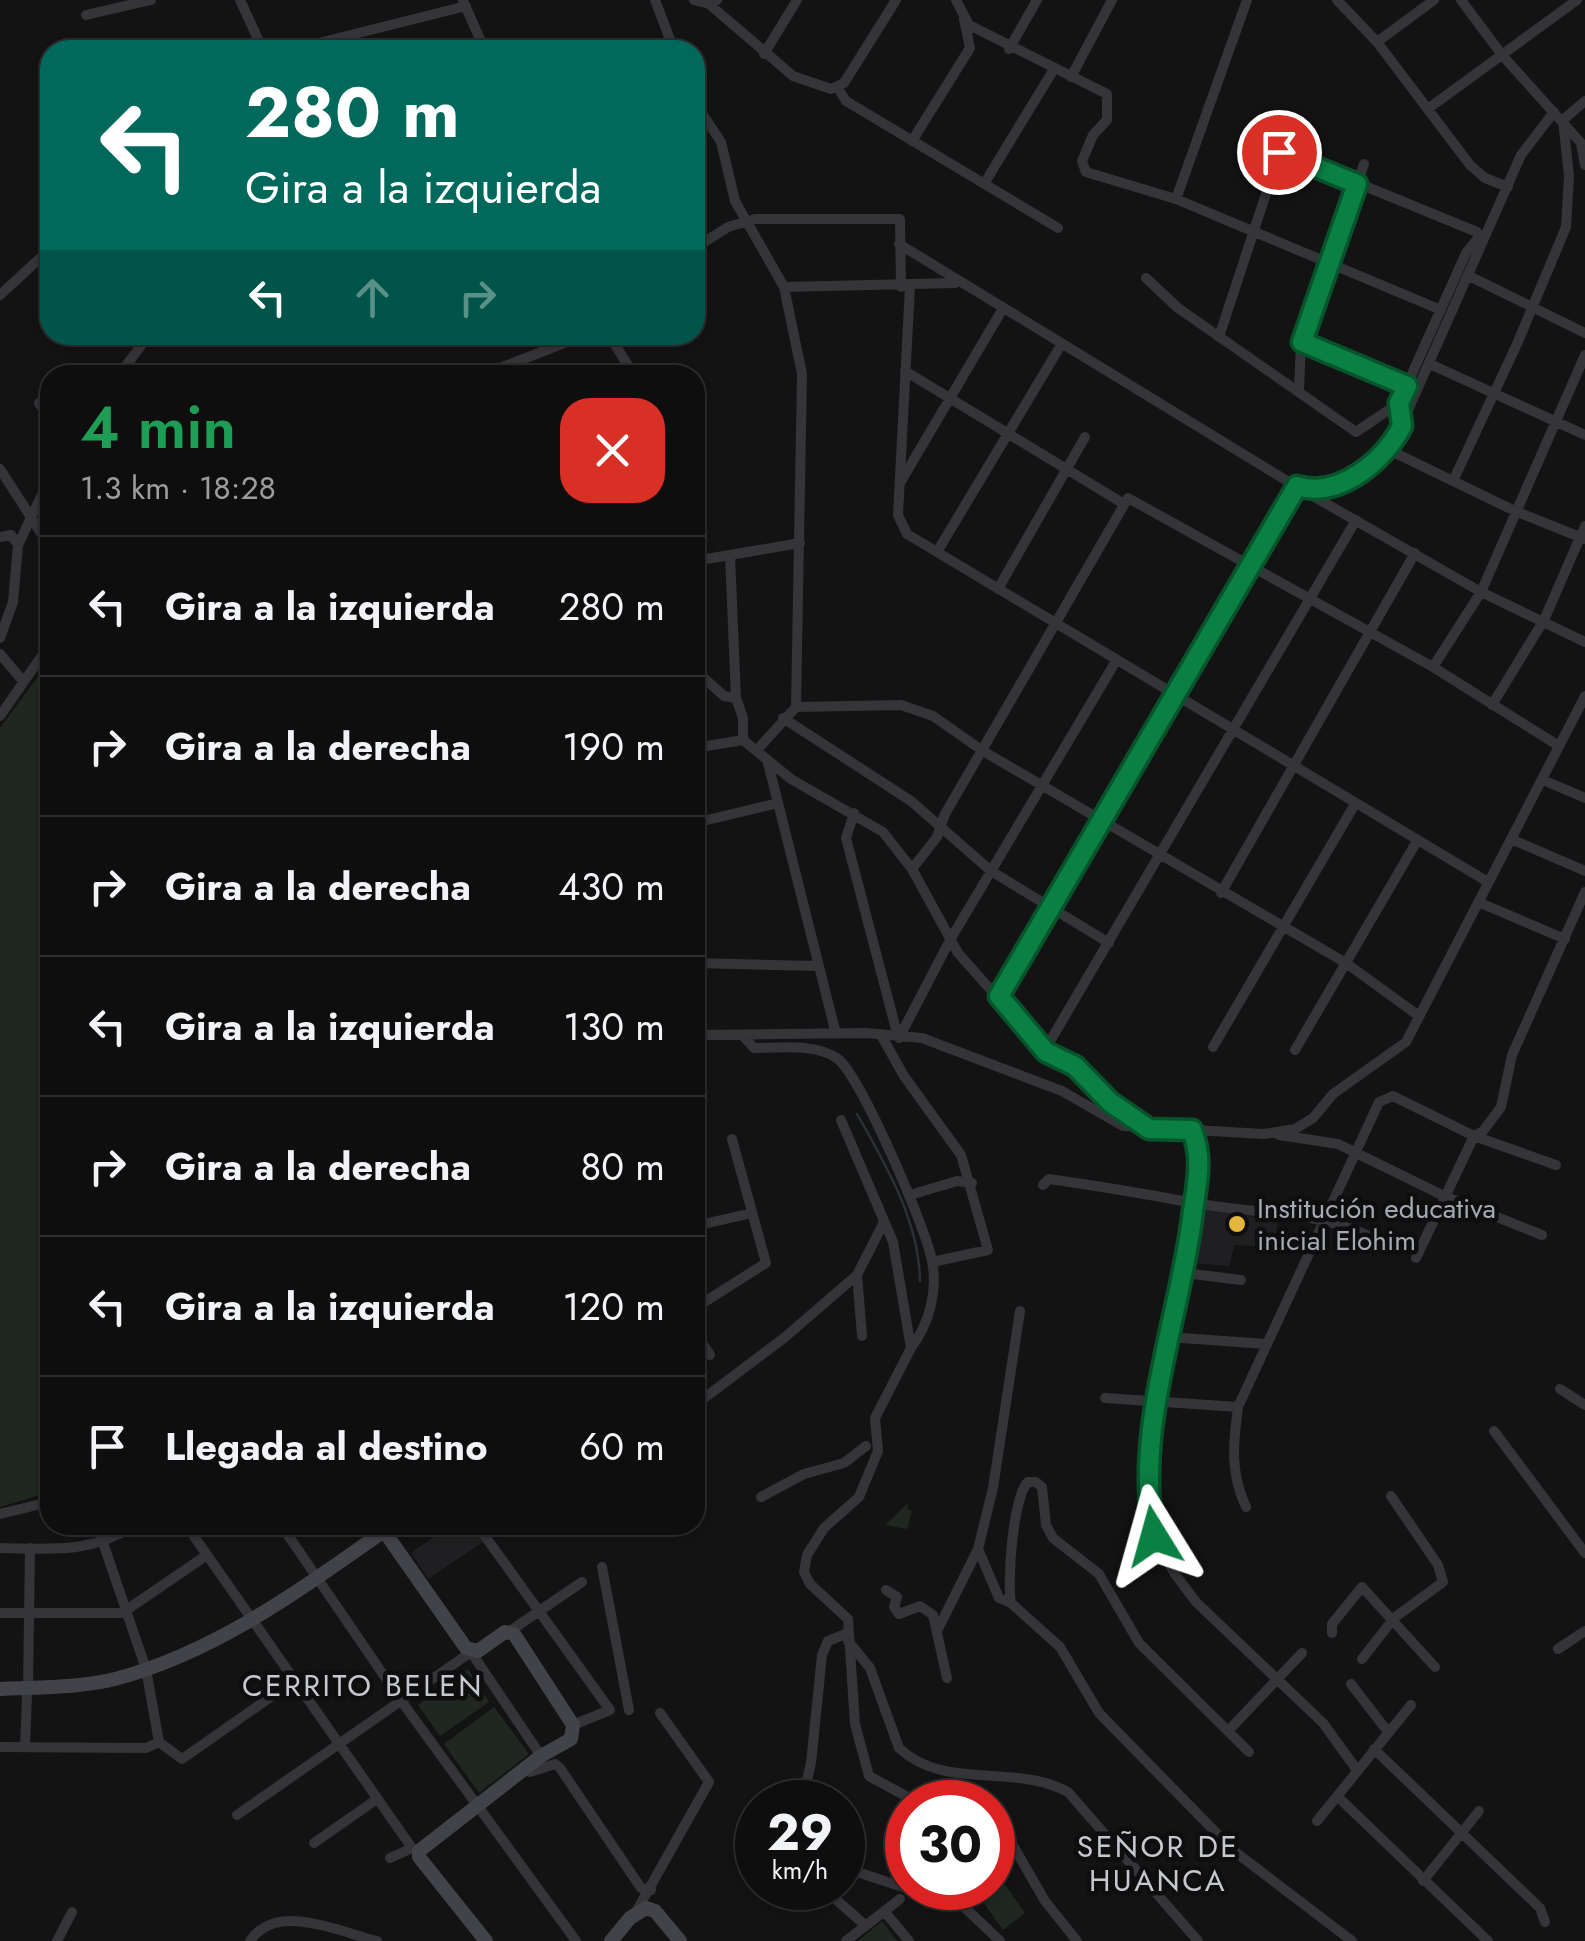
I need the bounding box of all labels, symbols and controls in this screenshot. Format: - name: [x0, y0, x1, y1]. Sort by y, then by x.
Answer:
- text: 280 m: [245, 62, 460, 163]
- icon: left: [80, 80, 210, 210]
- pin: [1237, 110, 1322, 195]
- icon: arrive: [1252, 125, 1307, 180]
- text: Gira a la izquierda: [245, 155, 601, 220]
- icon: left: [240, 270, 295, 325]
- icon: ahead: [345, 270, 400, 325]
- icon: right: [450, 270, 505, 325]
- text: 4 min: [80, 384, 236, 471]
- button: close: [560, 398, 665, 503]
- text: 1.3 km · 18:28: [80, 465, 276, 511]
- icon: left: [80, 579, 135, 634]
- text: Gira a la izquierda: [165, 579, 495, 634]
- text: 280 m: [559, 579, 665, 634]
- icon: right: [80, 719, 135, 774]
- text: Gira a la derecha: [165, 719, 471, 774]
- text: 190 m: [562, 719, 665, 774]
- icon: right: [80, 859, 135, 914]
- text: Gira a la derecha: [165, 859, 471, 914]
- text: 430 m: [558, 859, 665, 914]
- icon: left: [80, 999, 135, 1054]
- text: Gira a la izquierda: [165, 999, 495, 1054]
- text: 130 m: [563, 999, 665, 1054]
- icon: right: [80, 1139, 135, 1194]
- text: Gira a la derecha: [165, 1139, 471, 1194]
- text: 80 m: [580, 1139, 665, 1194]
- place label: Institución educativa inicial Elohim: [1257, 1188, 1496, 1261]
- marker: Institución educativa inicial Elohim: [1226, 1213, 1248, 1235]
- icon: left: [80, 1279, 135, 1334]
- text: Gira a la izquierda: [165, 1279, 495, 1334]
- text: 120 m: [562, 1279, 665, 1334]
- icon: arrive: [80, 1419, 135, 1474]
- text: Llegada al destino: [165, 1419, 488, 1474]
- text: 60 m: [579, 1419, 665, 1474]
- position arrow: [1102, 1484, 1206, 1588]
- district label: CERRITO BELEN: [242, 1664, 484, 1707]
- speed limit sign: 30: [885, 1780, 1015, 1910]
- text: 29: [767, 1796, 833, 1869]
- district label: SEÑOR DE HUANCA: [1077, 1825, 1239, 1902]
- text: km/h: [772, 1852, 828, 1888]

